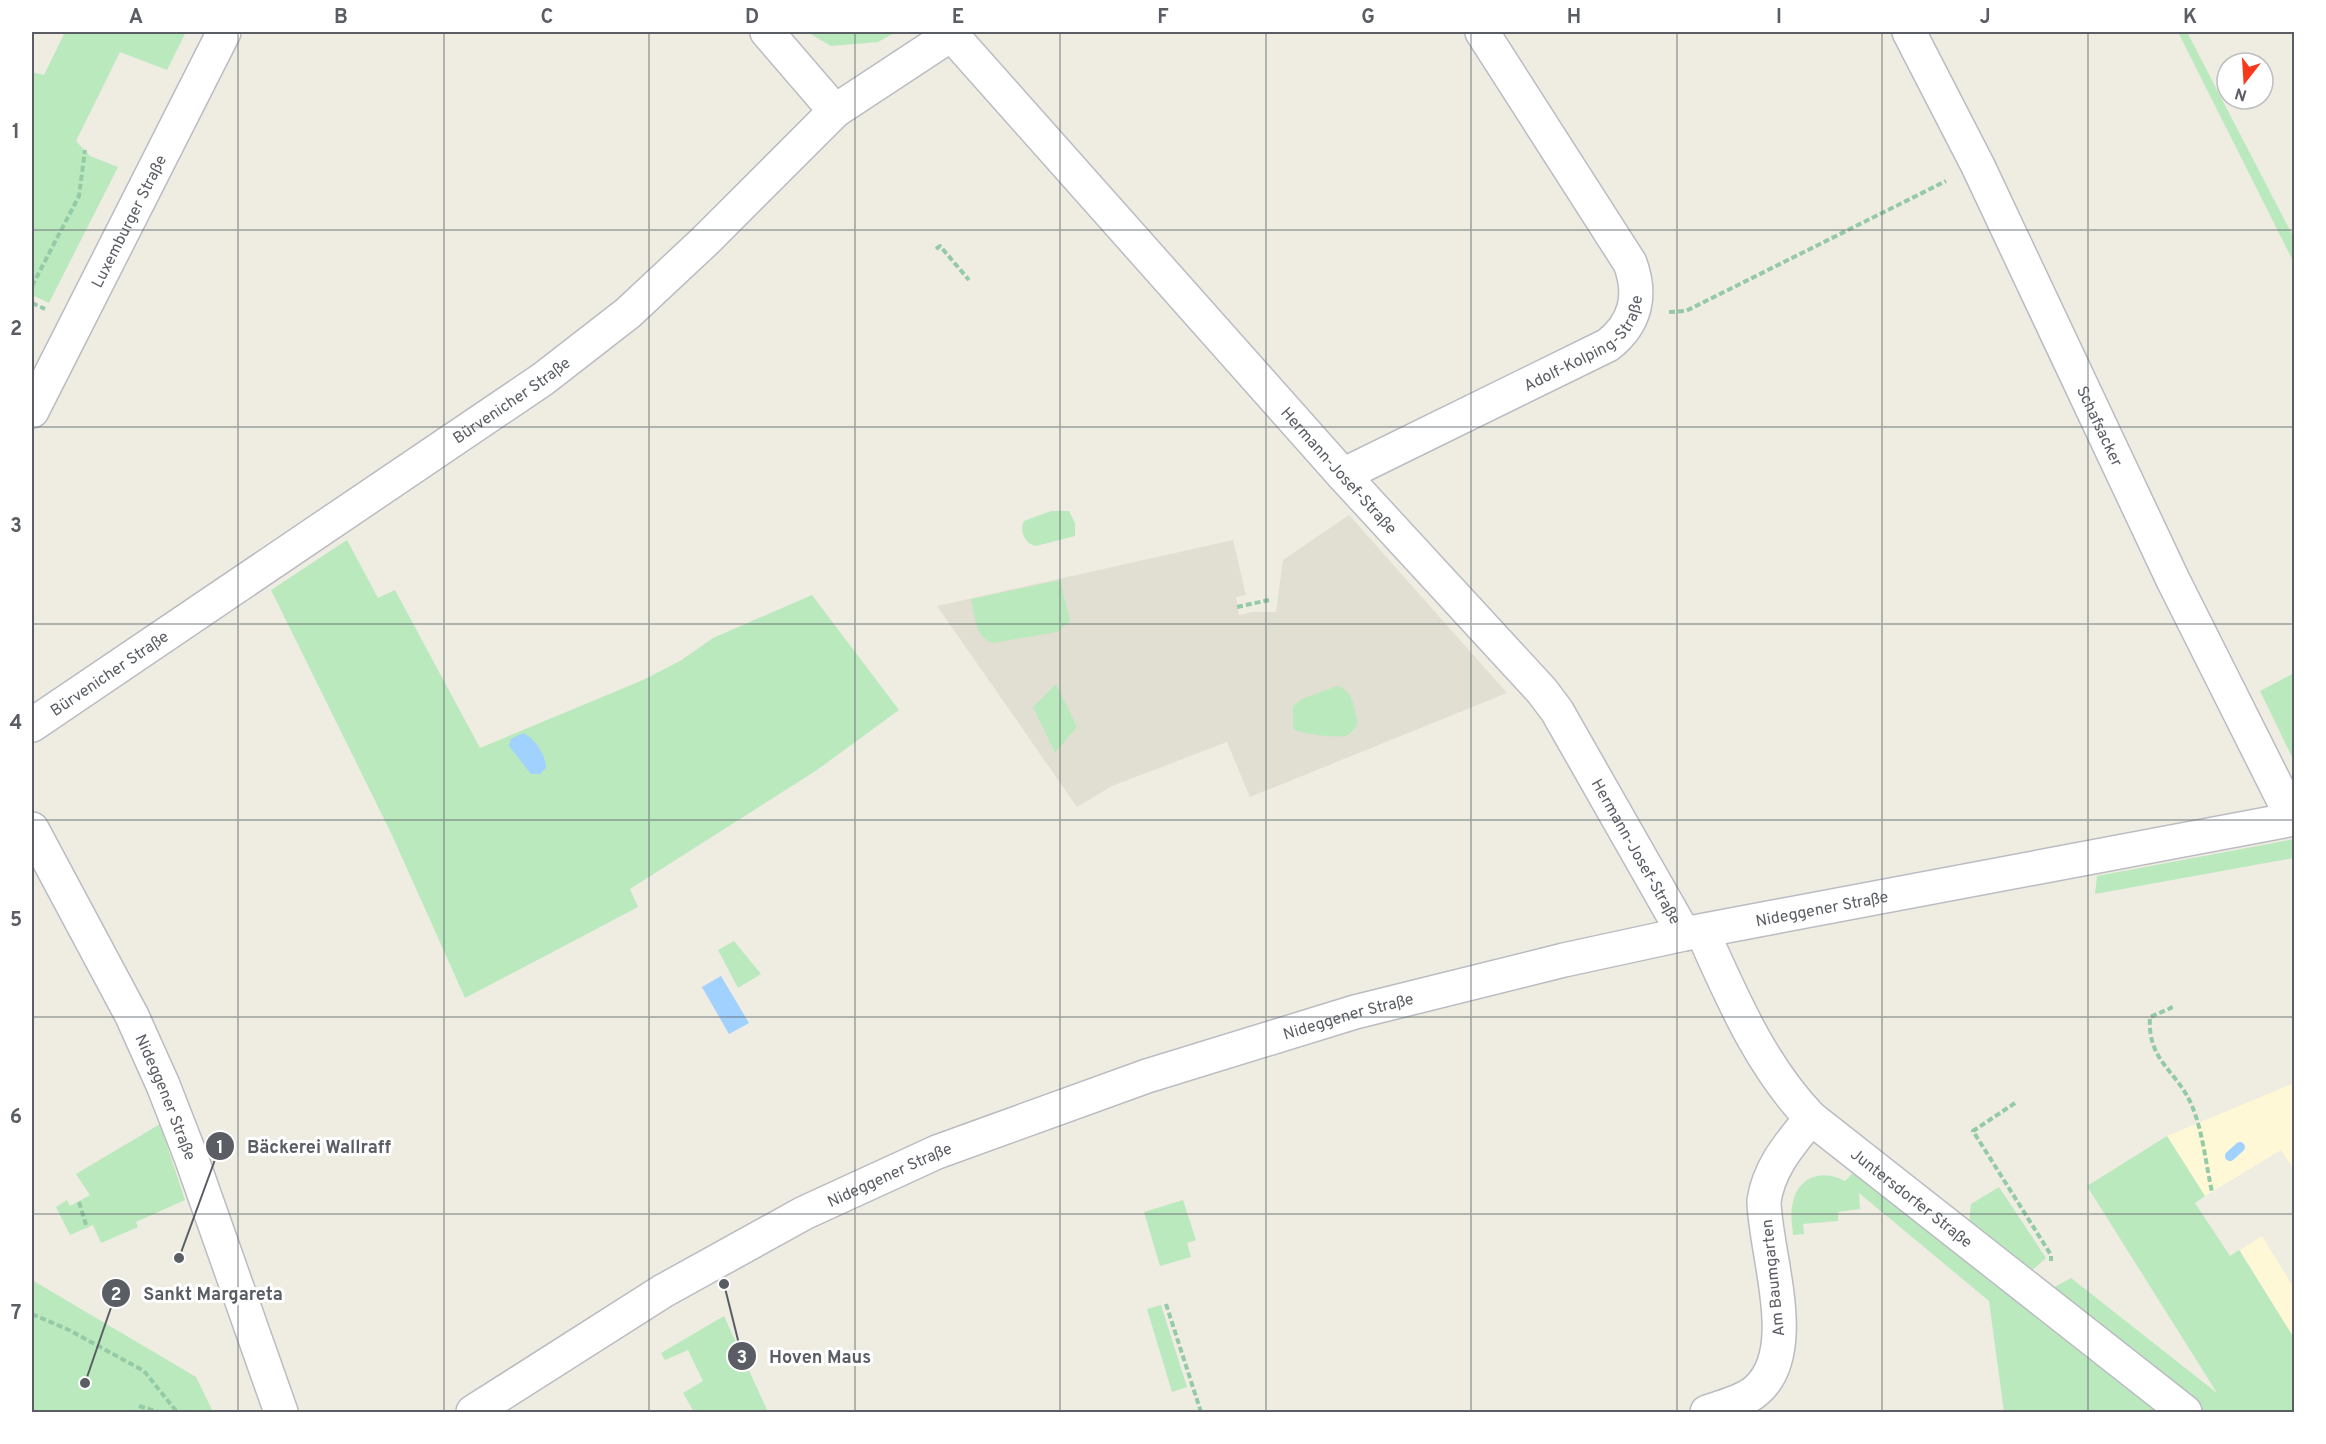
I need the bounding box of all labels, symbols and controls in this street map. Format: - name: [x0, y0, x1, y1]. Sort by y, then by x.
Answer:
- text: A: [129, 5, 143, 31]
- text: B: [334, 5, 348, 31]
- text: C: [541, 5, 553, 31]
- text: D: [745, 5, 759, 31]
- text: E: [952, 5, 964, 31]
- text: F: [1157, 5, 1169, 31]
- text: G: [1361, 5, 1375, 31]
- text: H: [1567, 5, 1581, 31]
- text: I: [1776, 5, 1782, 31]
- text: J: [1979, 5, 1991, 31]
- text: K: [2183, 5, 2197, 31]
- north arrow: [2215, 51, 2275, 111]
- text: N: [2233, 82, 2250, 105]
- text: 1: [12, 120, 20, 146]
- street label: Luxemburger Straße: [88, 152, 172, 292]
- street label: Adolf-Kolping-Straße: [1521, 294, 1648, 397]
- text: 2: [10, 317, 22, 343]
- street label: Bürvenicher Straße: [450, 354, 575, 449]
- street label: Schafsacker: [2071, 383, 2126, 470]
- street label: Hermann-Josef-Straße: [1275, 404, 1400, 539]
- text: 3: [10, 514, 22, 540]
- street label: Bürvenicher Straße: [47, 627, 173, 722]
- text: 4: [10, 711, 22, 737]
- street label: Hermann-Josef-Straße: [1586, 776, 1684, 928]
- street label: Nideggener Straße: [1754, 888, 1890, 932]
- text: 5: [10, 908, 22, 934]
- street label: Nideggener Straße: [1281, 990, 1416, 1046]
- street label: Nideggener Straße: [130, 1032, 199, 1164]
- text: 6: [10, 1105, 22, 1131]
- callout: Bäckerei Wallraff: [205, 1128, 403, 1164]
- text: 1: [216, 1137, 224, 1160]
- text: Bäckerei Wallraff: [247, 1137, 391, 1160]
- street label: Nideggener Straße: [825, 1140, 955, 1213]
- street label: Juntersdorfer Straße: [1846, 1145, 1976, 1253]
- street label: Am Baumgarten: [1758, 1218, 1790, 1338]
- callout: Sankt Margareta: [101, 1275, 295, 1311]
- text: 2: [110, 1284, 122, 1307]
- text: Sankt Margareta: [143, 1284, 283, 1307]
- text: 7: [11, 1301, 21, 1327]
- callout: Hoven Maus: [727, 1338, 883, 1374]
- text: 3: [737, 1347, 747, 1370]
- text: Hoven Maus: [769, 1347, 871, 1370]

